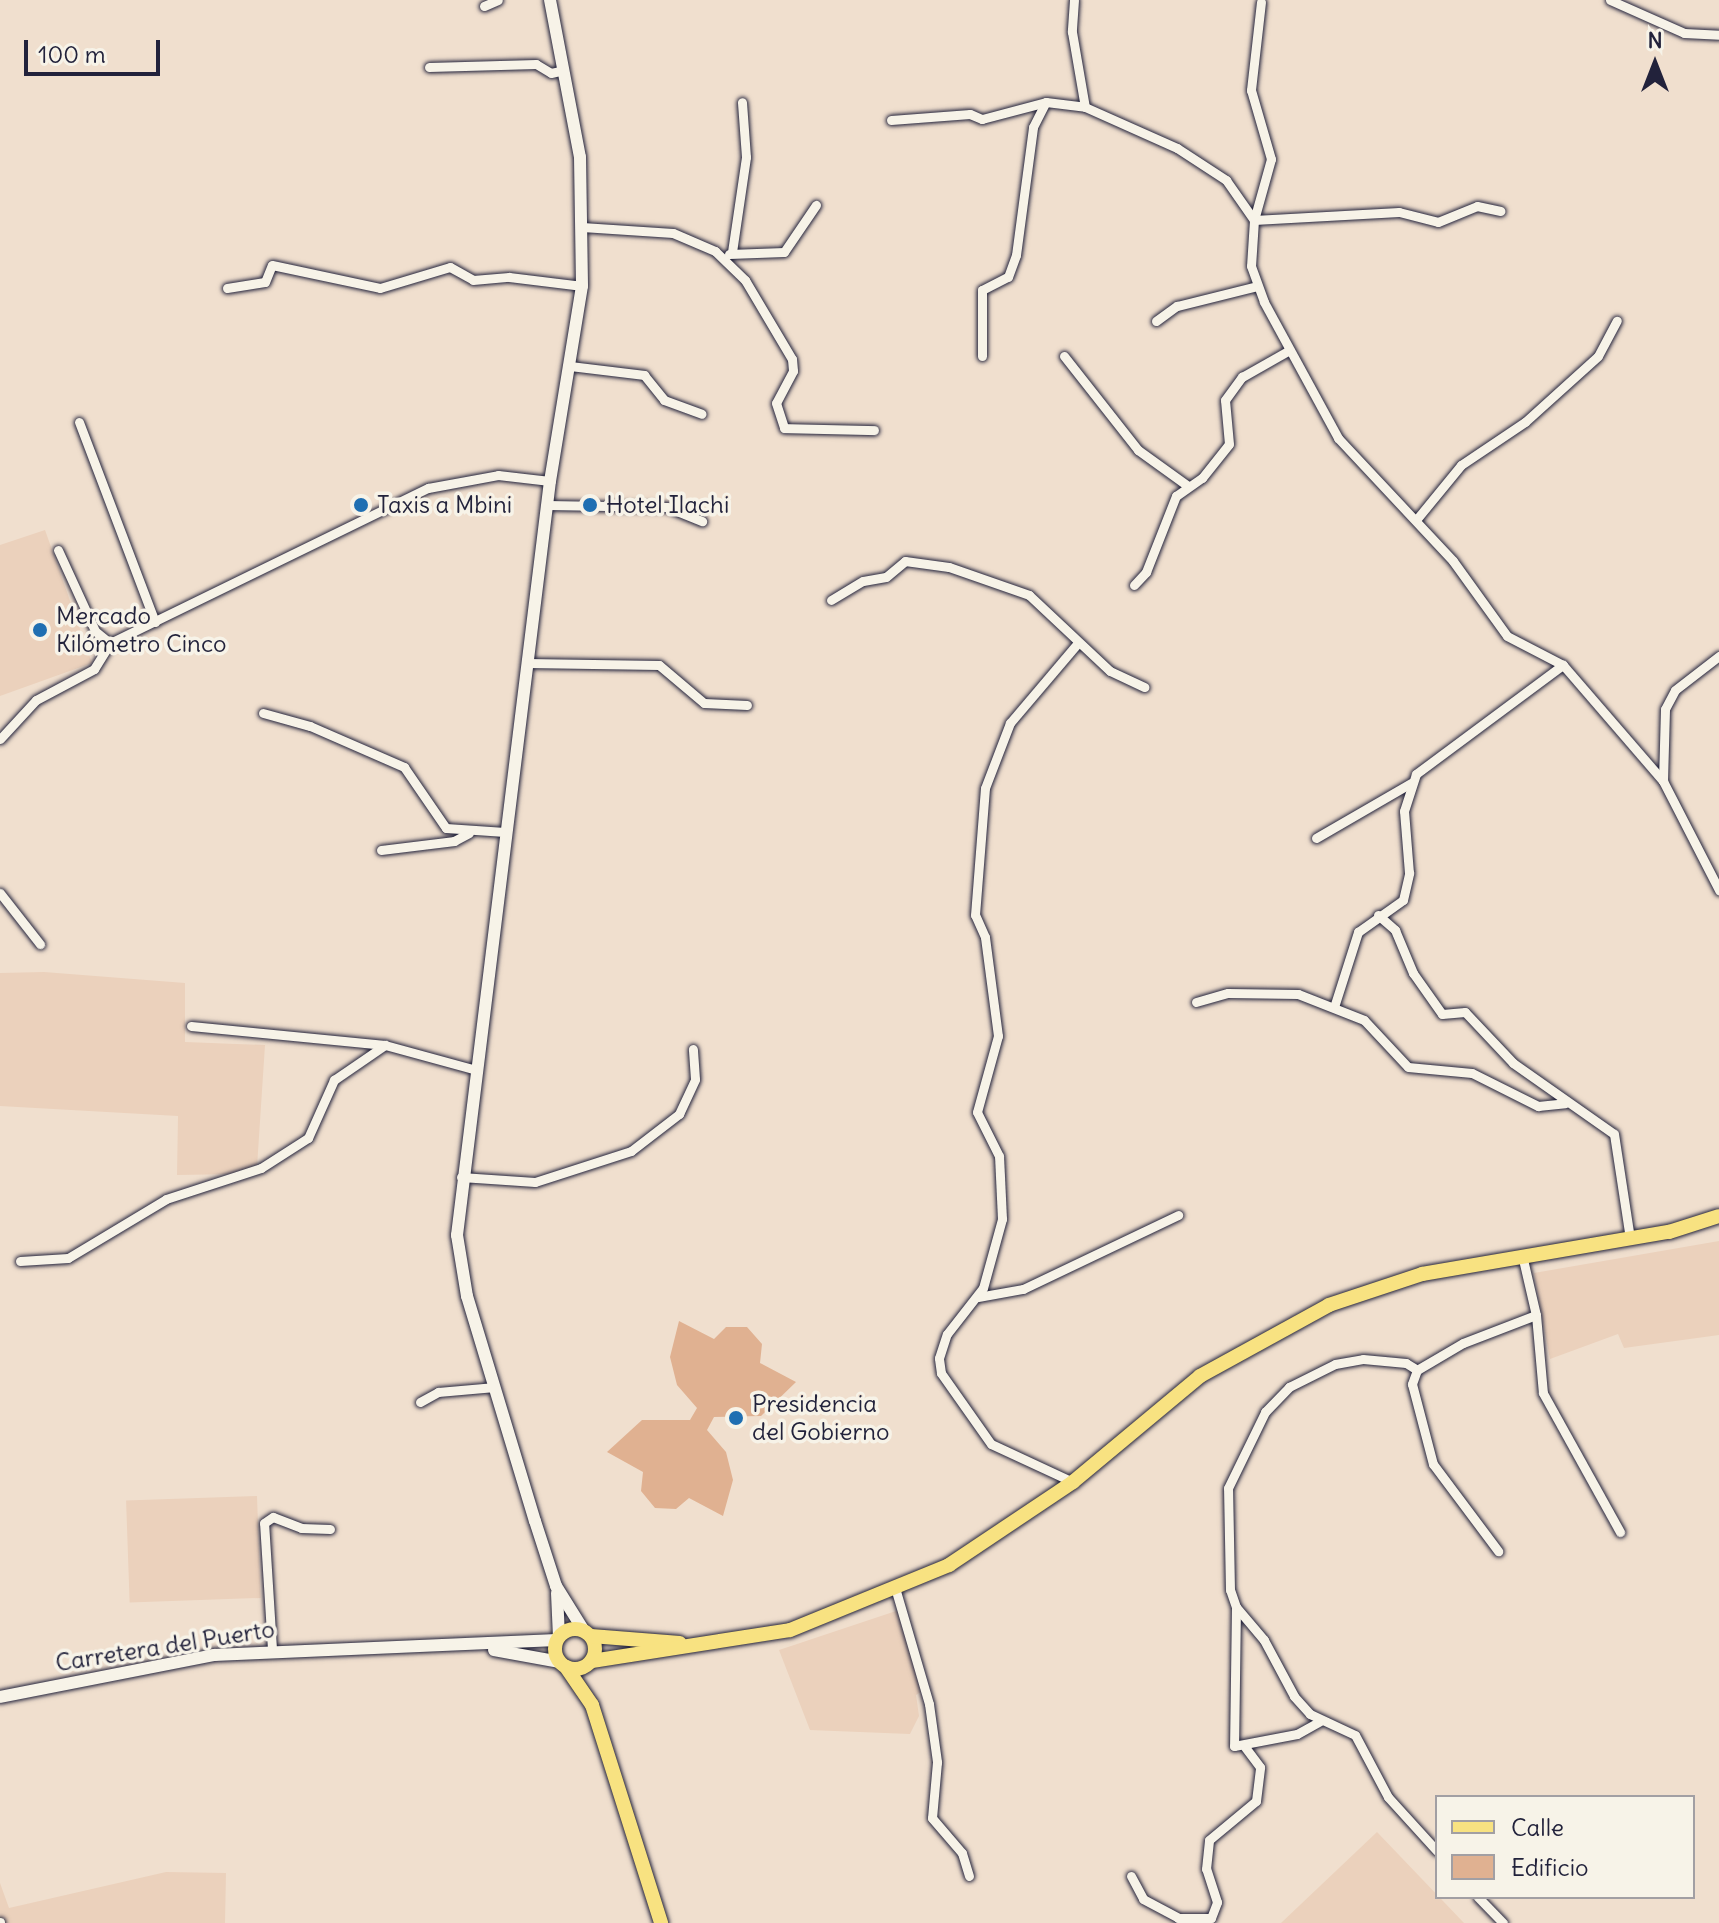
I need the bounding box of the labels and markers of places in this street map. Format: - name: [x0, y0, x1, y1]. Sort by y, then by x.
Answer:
- place label: Taxis a Mbini: [377, 491, 512, 519]
- place label: Hotel Ilachi: [606, 491, 729, 519]
- marker: Taxis a Mbini: [352, 496, 370, 514]
- marker: Hotel Ilachi: [581, 496, 599, 514]
- place label: Mercado Kilómetro Cinco: [56, 602, 226, 658]
- marker: Mercado Kilómetro Cinco: [31, 621, 49, 639]
- place label: Presidencia del Gobierno: [752, 1390, 890, 1446]
- marker: Presidencia del Gobierno: [727, 1409, 745, 1427]

